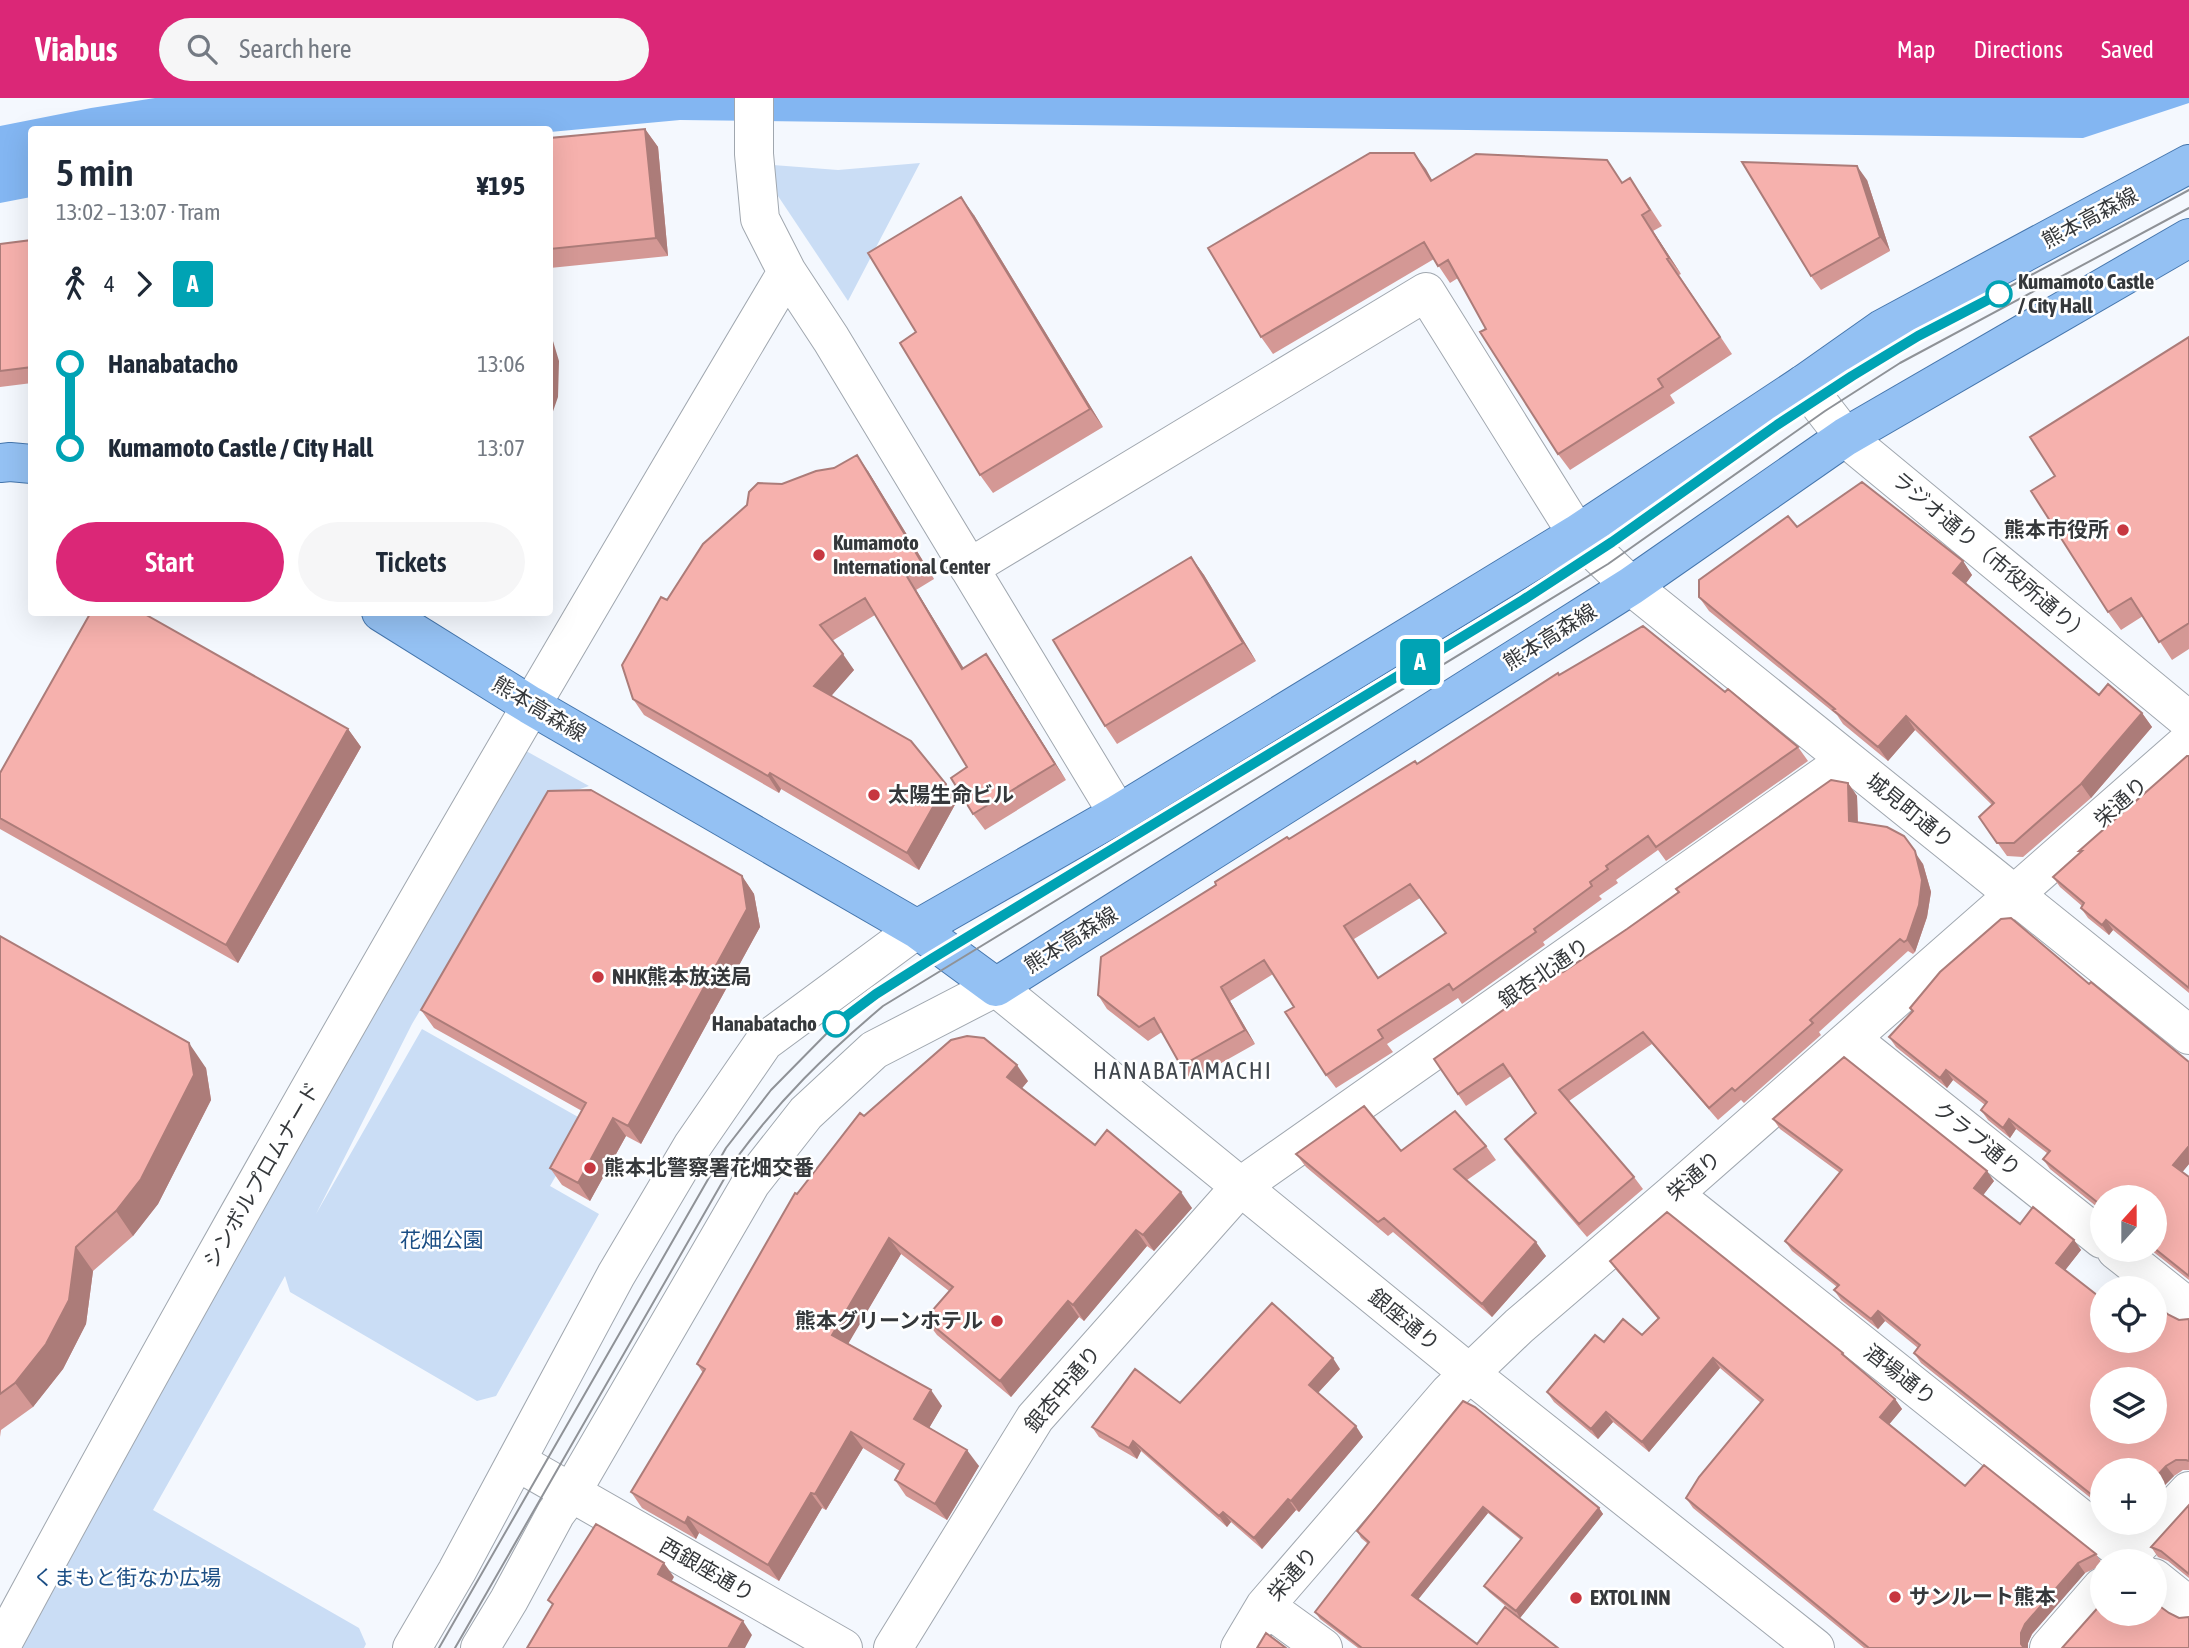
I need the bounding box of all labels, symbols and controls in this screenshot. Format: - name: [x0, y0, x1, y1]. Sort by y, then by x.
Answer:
- search box: [159, 18, 649, 81]
- text: Viabus: [35, 30, 117, 68]
- icon: search: [183, 30, 221, 68]
- text: Search here: [239, 34, 352, 64]
- text: Map: [1897, 36, 1935, 63]
- text: Directions: [1973, 36, 2063, 63]
- text: Saved: [2101, 36, 2154, 63]
- text: 5 min: [56, 151, 134, 194]
- text: ¥195: [477, 171, 525, 201]
- street label: 熊本高森線: [2038, 182, 2142, 252]
- text: 13:02 – 13:07 · Tram: [56, 199, 221, 225]
- icon: walk: [56, 265, 94, 303]
- icon: forward: [125, 265, 163, 303]
- place label: Kumamoto Castle / City Hall: [2018, 269, 2154, 317]
- text: A: [187, 270, 199, 297]
- text: 4: [104, 271, 115, 297]
- marker: Kumamoto Castle / City Hall: [1986, 281, 2012, 307]
- text: Hanabatacho: [108, 349, 238, 379]
- text: 13:06: [477, 351, 525, 377]
- text: Kumamoto Castle / City Hall: [108, 433, 373, 463]
- text: 13:07: [477, 435, 525, 461]
- street label: ラジオ通り（市役所通り）: [1888, 466, 2096, 646]
- place label: 熊本市役所: [2004, 517, 2109, 541]
- button: Start: [56, 522, 284, 602]
- button: Tickets: [298, 522, 525, 602]
- marker: 熊本市役所: [2115, 522, 2131, 538]
- place label: Kumamoto International Center: [833, 530, 991, 578]
- marker: Kumamoto International Center: [811, 547, 827, 563]
- street label: 熊本高森線: [1499, 598, 1600, 674]
- line badge: A: [1397, 639, 1443, 685]
- text: A: [1414, 648, 1426, 675]
- street label: 熊本高森線: [488, 671, 591, 745]
- street label: 城見町通り: [1862, 768, 1959, 853]
- street label: 栄通り: [2089, 771, 2152, 831]
- place label: 太陽生命ビル: [888, 782, 1014, 806]
- marker: 太陽生命ビル: [866, 787, 882, 803]
- street label: 熊本高森線: [1020, 901, 1121, 977]
- street label: 銀杏北通り: [1494, 932, 1593, 1012]
- place label: NHK熊本放送局: [612, 964, 752, 988]
- marker: NHK熊本放送局: [590, 969, 606, 985]
- place label: Hanabatacho: [712, 1011, 817, 1035]
- marker: Hanabatacho: [823, 1011, 849, 1037]
- district label: HANABATAMACHI: [1093, 1057, 1273, 1084]
- street label: シンボルプロムナード: [198, 1078, 324, 1271]
- street label: クラブ通り: [1929, 1096, 2026, 1181]
- street label: 栄通り: [1662, 1146, 1725, 1205]
- place label: 熊本北警察署花畑交番: [604, 1155, 814, 1179]
- marker: 熊本北警察署花畑交番: [582, 1160, 598, 1176]
- north arrow: [2090, 1185, 2166, 1262]
- map controls: [2090, 1185, 2167, 1626]
- park label: 花畑公園: [400, 1227, 484, 1251]
- button: locate: [2090, 1276, 2167, 1353]
- street label: 銀座通り: [1364, 1283, 1445, 1355]
- place label: 熊本グリーンホテル: [795, 1308, 983, 1332]
- marker: 熊本グリーンホテル: [989, 1313, 1005, 1329]
- street label: 酒場通り: [1860, 1339, 1941, 1410]
- street label: 銀杏中通り: [1019, 1340, 1105, 1436]
- button: layers: [2090, 1367, 2167, 1444]
- button: +: [2090, 1458, 2167, 1535]
- street label: 西銀座通り: [656, 1532, 759, 1606]
- street label: 栄通り: [1263, 1542, 1322, 1605]
- button: −: [2090, 1549, 2167, 1626]
- park label: くまもと街なか広場: [33, 1565, 221, 1589]
- place label: サンルート熊本: [1909, 1584, 2056, 1608]
- place label: EXTOL INN: [1590, 1585, 1671, 1609]
- marker: サンルート熊本: [1887, 1589, 1903, 1605]
- marker: EXTOL INN: [1568, 1590, 1584, 1606]

